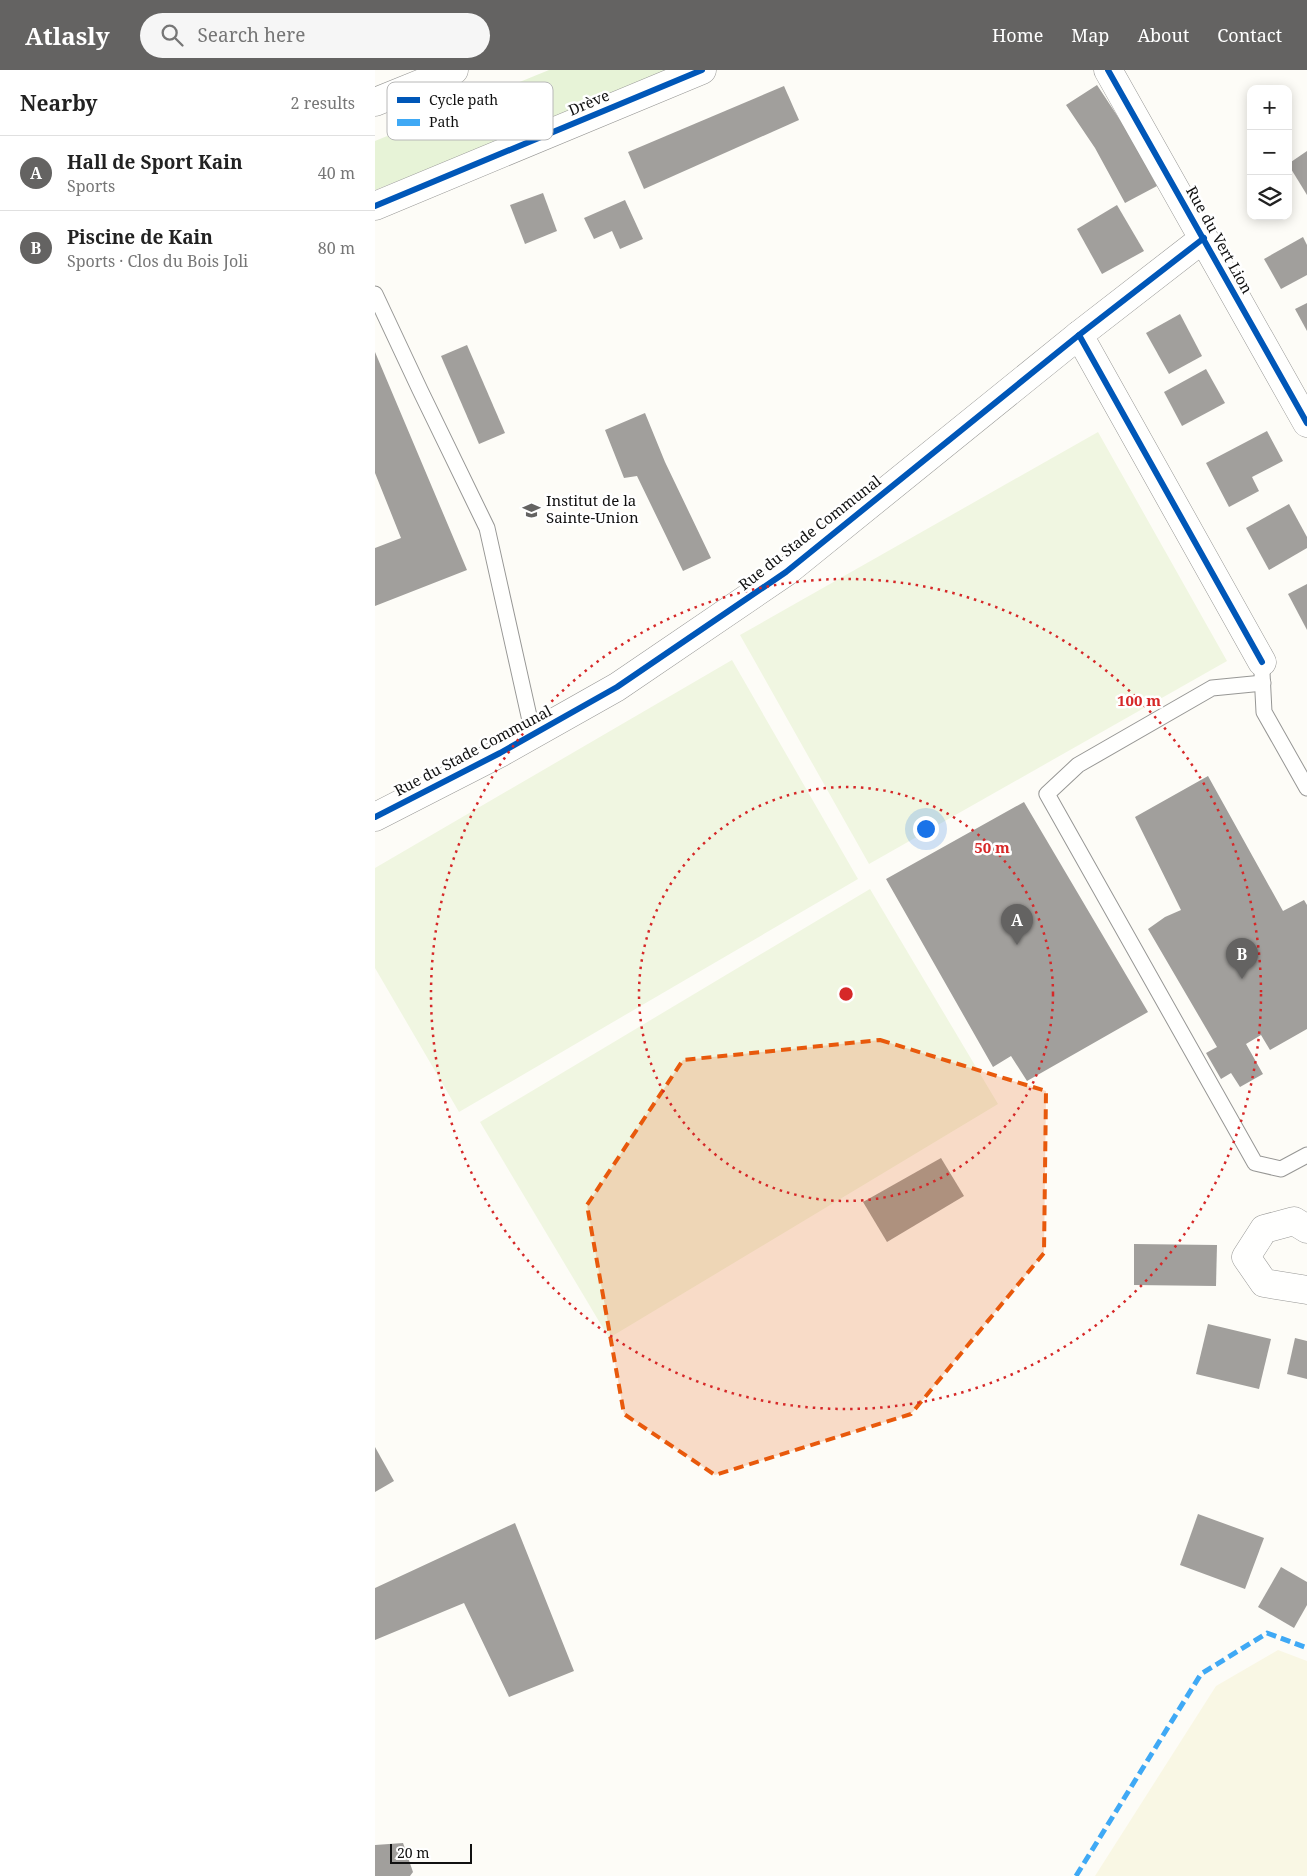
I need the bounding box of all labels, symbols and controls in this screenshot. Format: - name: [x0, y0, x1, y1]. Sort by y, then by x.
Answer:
- search box: [140, 13, 490, 58]
- text: Atlasly: [25, 19, 110, 52]
- icon: search: [158, 21, 186, 49]
- text: Search here: [198, 22, 305, 48]
- text: Home: [992, 23, 1043, 47]
- text: Map: [1071, 23, 1109, 47]
- text: About: [1137, 23, 1189, 47]
- text: Contact: [1217, 23, 1282, 47]
- legend: [387, 82, 553, 140]
- street label: Drève: [565, 85, 612, 120]
- map controls: [1247, 85, 1292, 220]
- button: +: [1247, 85, 1292, 130]
- text: Nearby: [20, 89, 98, 117]
- text: Cycle path: [429, 90, 498, 109]
- text: 2 results: [291, 92, 355, 114]
- text: Path: [429, 112, 459, 131]
- button: −: [1247, 130, 1292, 175]
- text: Hall de Sport Kain: [67, 149, 243, 175]
- text: A: [30, 162, 42, 184]
- text: 40 m: [318, 162, 355, 184]
- text: Sports: [67, 175, 115, 197]
- button: layers: [1247, 175, 1292, 220]
- street label: Rue du Vert Lion: [1182, 182, 1258, 297]
- text: Piscine de Kain: [67, 224, 213, 250]
- text: B: [31, 237, 41, 259]
- text: 80 m: [318, 237, 355, 259]
- text: Sports · Clos du Bois Joli: [67, 250, 248, 272]
- street label: Rue du Stade Communal: [734, 470, 885, 594]
- place label: Institut de la Sainte-Union: [546, 490, 639, 527]
- school or university icon: Institut de la Sainte-Union: [522, 500, 542, 520]
- text: 100 m: [1117, 690, 1161, 710]
- street label: Rue du Stade Communal: [390, 700, 555, 800]
- your location: [913, 816, 939, 842]
- text: 50 m: [974, 837, 1010, 857]
- pin: A: [1001, 904, 1033, 945]
- pin: B: [1226, 938, 1258, 979]
- centre of rings: [837, 985, 855, 1003]
- scale bar: [390, 1841, 473, 1864]
- text: 20 m: [397, 1843, 430, 1862]

